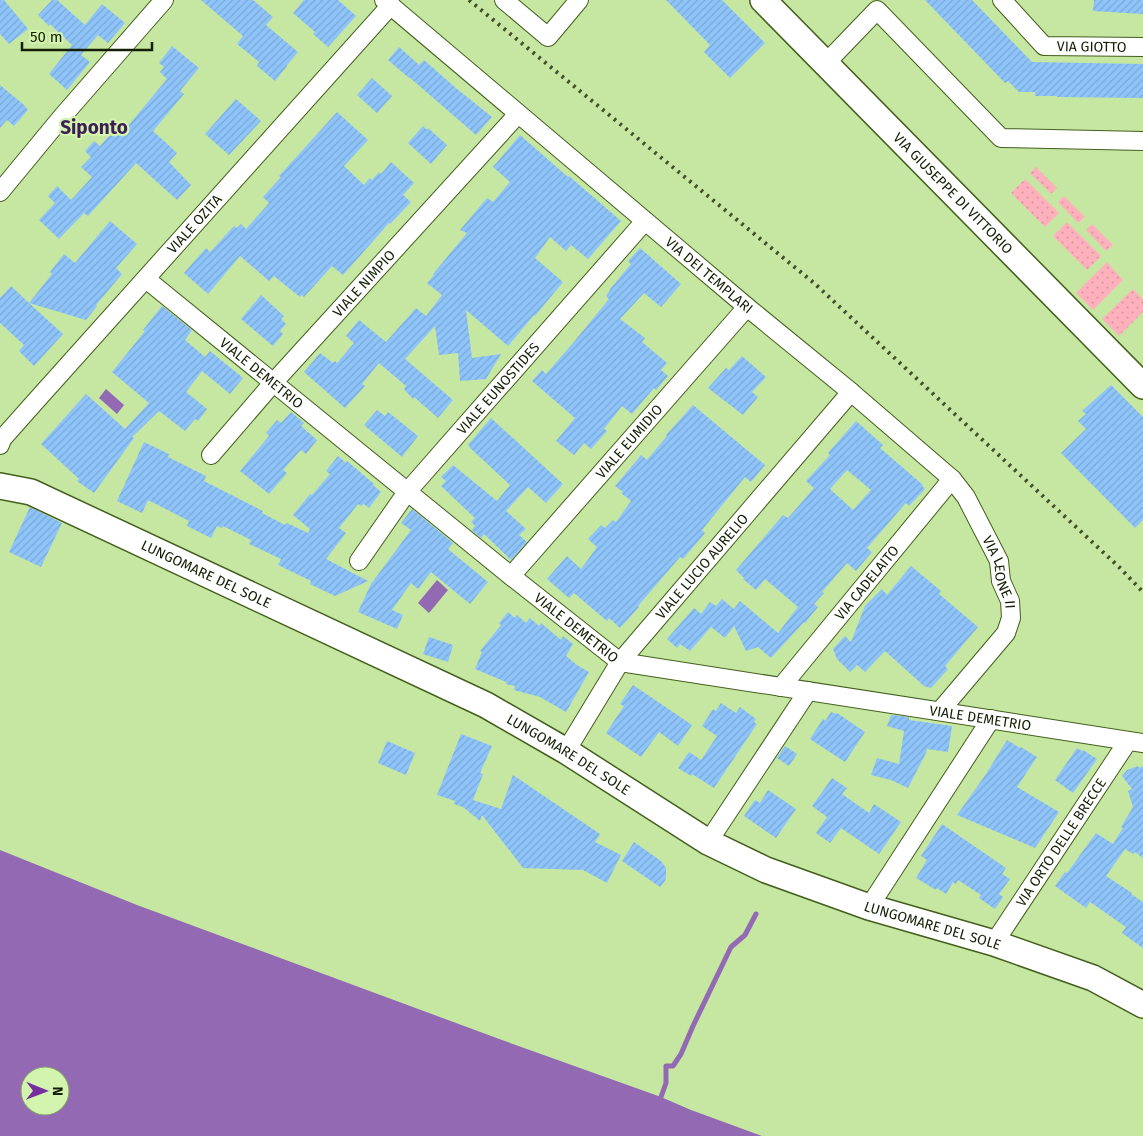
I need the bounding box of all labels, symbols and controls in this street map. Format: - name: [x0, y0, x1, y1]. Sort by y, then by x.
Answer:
- scale bar: [22, 20, 152, 52]
- text: 50 m: [30, 28, 63, 46]
- street label: VIA GIOTTO: [1057, 38, 1127, 55]
- district label: Siponto: [60, 116, 128, 139]
- street label: VIA GIUSEPPE DI VITTORIO: [890, 129, 1016, 257]
- street label: VIALE OZITA: [164, 191, 225, 257]
- street label: VIA DEI TEMPLARI: [662, 233, 757, 317]
- street label: VIALE NIMPIO: [329, 246, 399, 320]
- street label: VIALE DEMETRIO: [216, 334, 307, 412]
- street label: VIALE EUNOSTIDES: [453, 339, 543, 438]
- street label: VIALE EUMIDIO: [592, 401, 666, 482]
- street label: VIALE LUCIO AURELIO: [652, 510, 752, 623]
- street label: VIA LEONE II: [979, 533, 1019, 609]
- street label: LUNGOMARE DEL SOLE: [138, 536, 274, 612]
- street label: VIA CADELAITO: [831, 542, 902, 624]
- street label: VIALE DEMETRIO: [531, 589, 622, 666]
- street label: VIALE DEMETRIO: [928, 702, 1032, 734]
- street label: LUNGOMARE DEL SOLE: [504, 710, 633, 798]
- street label: VIA ORTO DELLE BRECCE: [1012, 775, 1110, 910]
- street label: LUNGOMARE DEL SOLE: [862, 897, 1003, 953]
- north arrow: [20, 1066, 70, 1116]
- text: N: [49, 1086, 66, 1096]

